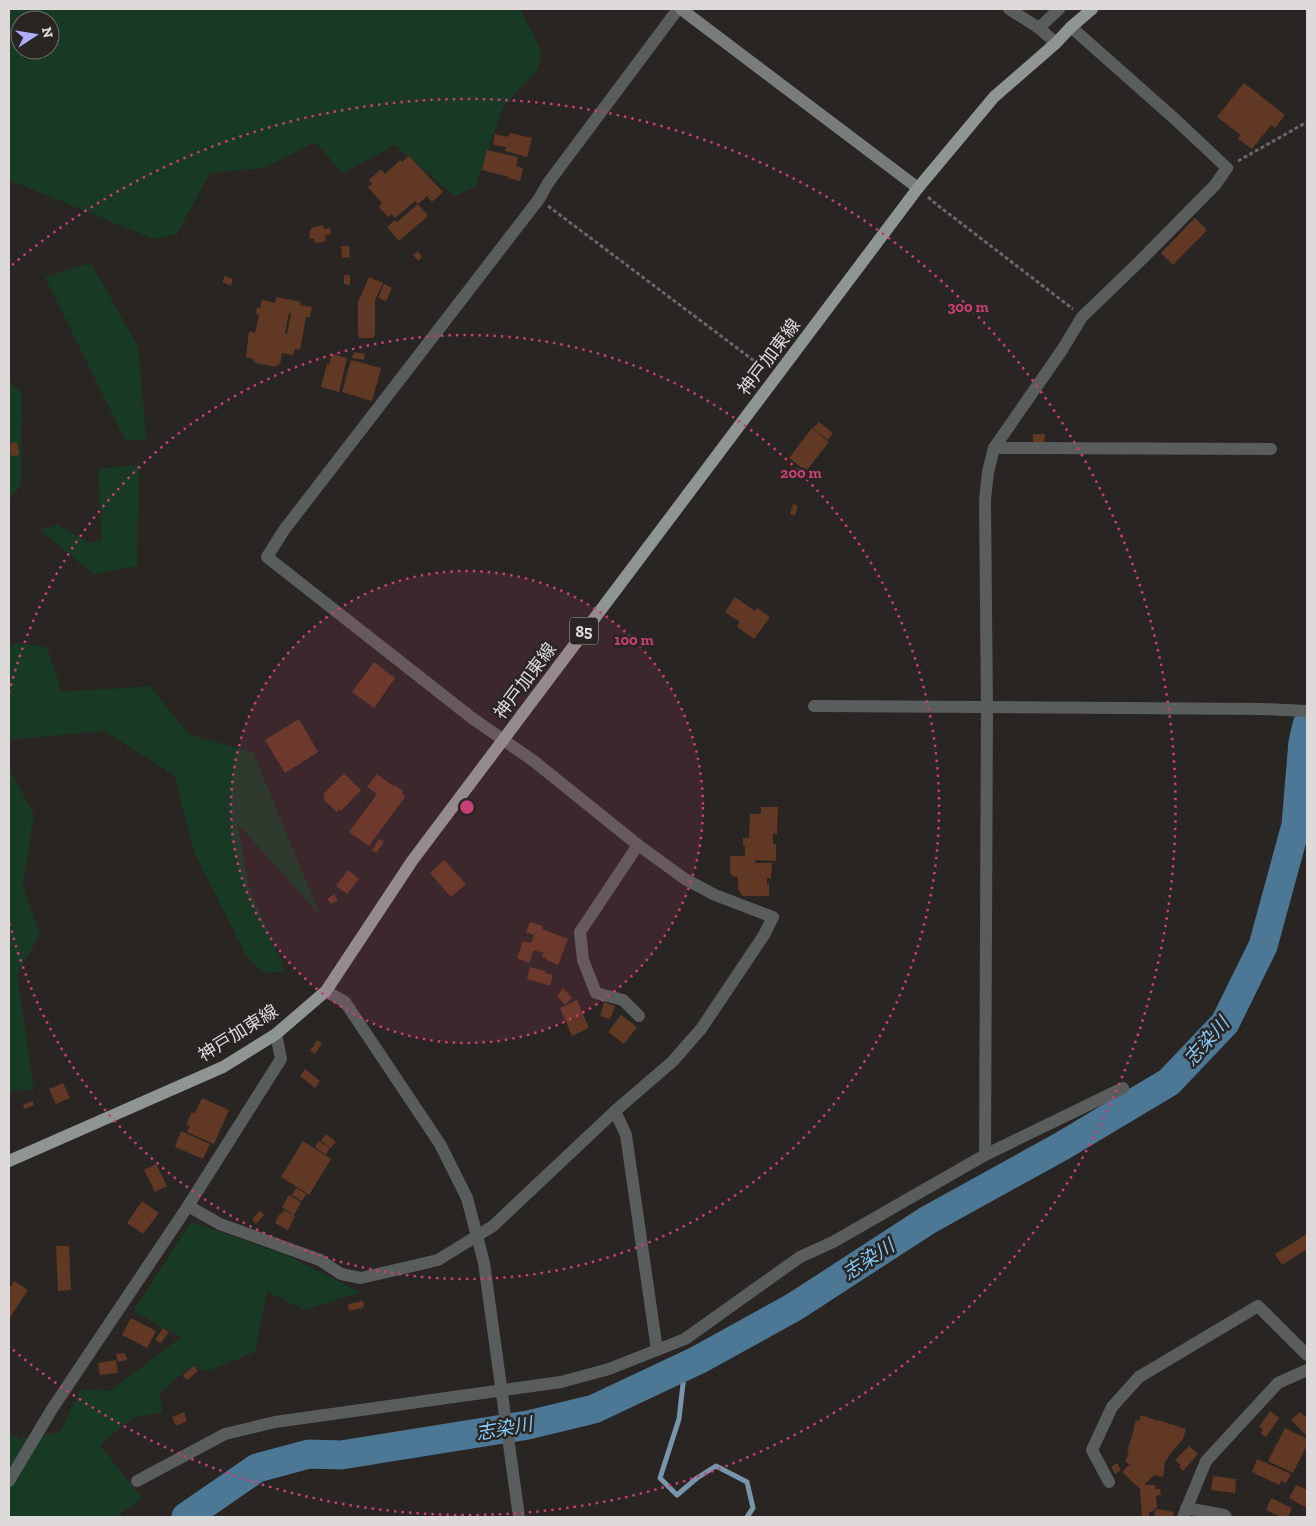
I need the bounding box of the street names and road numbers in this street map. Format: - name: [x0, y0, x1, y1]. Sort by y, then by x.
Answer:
- street label: 神戸加東線: [733, 314, 805, 400]
- road number: 85: [570, 618, 598, 644]
- street label: 神戸加東線: [489, 638, 561, 724]
- street label: 神戸加東線: [194, 1000, 282, 1066]

